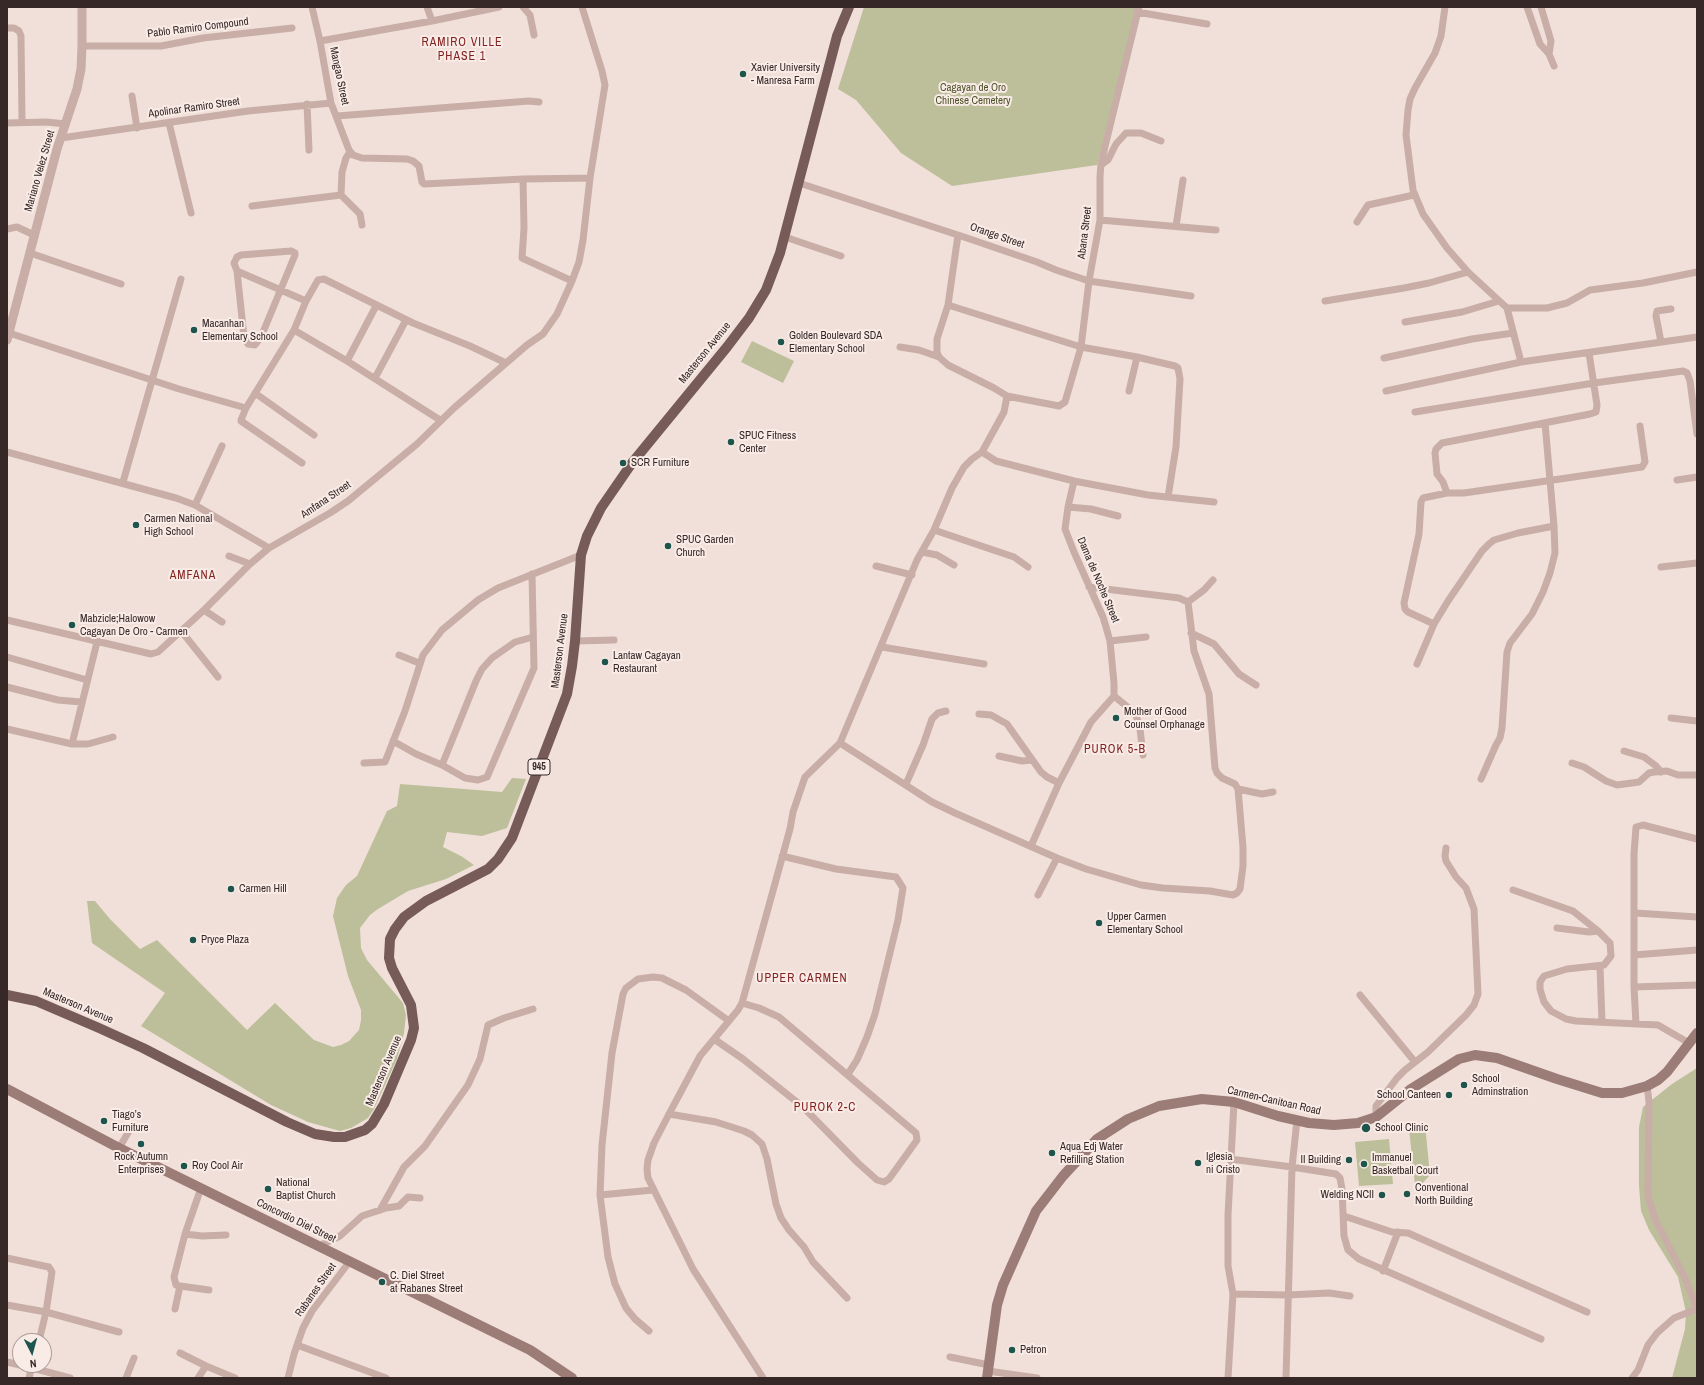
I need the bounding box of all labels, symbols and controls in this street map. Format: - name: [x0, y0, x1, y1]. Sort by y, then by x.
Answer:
- street label: Pablo Ramiro Compound: [147, 15, 249, 41]
- district label: RAMIRO VILLE PHASE 1: [422, 36, 502, 64]
- street label: Mangao Street: [326, 46, 352, 106]
- place label: Xavier University - Manresa Farm: [751, 61, 820, 87]
- marker: Xavier University - Manresa Farm: [738, 69, 748, 79]
- park label: Cagayan de Oro Chinese Cemetery: [935, 81, 1011, 107]
- street label: Apolinar Ramiro Street: [147, 95, 241, 121]
- street label: Mariano Velez Street: [22, 129, 58, 213]
- street label: Abana Street: [1075, 206, 1095, 260]
- street label: Orange Street: [968, 221, 1026, 251]
- place label: Macanhan Elementary School: [202, 317, 278, 343]
- street label: Masterson Avenue: [676, 320, 734, 386]
- marker: Macanhan Elementary School: [189, 325, 199, 335]
- place label: Golden Boulevard SDA Elementary School: [789, 329, 882, 355]
- marker: Golden Boulevard SDA Elementary School: [776, 337, 786, 347]
- place label: SPUC Fitness Center: [739, 429, 796, 455]
- marker: SPUC Fitness Center: [726, 437, 736, 447]
- place label: SCR Furniture: [631, 456, 689, 470]
- marker: SCR Furniture: [618, 458, 628, 468]
- street label: Amfana Street: [298, 478, 354, 522]
- place label: Carmen National High School: [144, 512, 212, 538]
- marker: Carmen National High School: [131, 520, 141, 530]
- place label: SPUC Garden Church: [676, 533, 734, 559]
- street label: Dama de Noche Street: [1074, 535, 1122, 625]
- marker: SPUC Garden Church: [663, 541, 673, 551]
- district label: AMFANA: [170, 569, 216, 583]
- place label: Mabzicle;Halowow Cagayan De Oro - Carmen: [80, 612, 188, 638]
- street label: Masterson Avenue: [549, 613, 571, 689]
- marker: Mabzicle;Halowow Cagayan De Oro - Carmen: [67, 620, 77, 630]
- place label: Lantaw Cagayan Restaurant: [613, 649, 681, 675]
- marker: Lantaw Cagayan Restaurant: [600, 657, 610, 667]
- place label: Mother of Good Counsel Orphanage: [1124, 705, 1205, 731]
- marker: Mother of Good Counsel Orphanage: [1111, 713, 1121, 723]
- district label: PUROK 5-B: [1084, 743, 1146, 757]
- road number: 945: [528, 759, 550, 775]
- place label: Carmen Hill: [239, 882, 287, 896]
- marker: Carmen Hill: [226, 884, 236, 894]
- place label: Upper Carmen Elementary School: [1107, 910, 1183, 936]
- marker: Upper Carmen Elementary School: [1094, 918, 1104, 928]
- place label: Pryce Plaza: [201, 933, 249, 947]
- marker: Pryce Plaza: [188, 935, 198, 945]
- district label: UPPER CARMEN: [756, 972, 848, 986]
- street label: Masterson Avenue: [41, 985, 115, 1027]
- street label: Masterson Avenue: [363, 1034, 405, 1108]
- place label: School Adminstration: [1472, 1072, 1528, 1098]
- marker: School Adminstration: [1459, 1080, 1469, 1090]
- street label: Carmen-Canitoan Road: [1226, 1084, 1322, 1118]
- place label: School Canteen: [1377, 1088, 1441, 1102]
- marker: School Canteen: [1444, 1090, 1454, 1100]
- district label: PUROK 2-C: [794, 1101, 856, 1115]
- place label: Tiago’s Furniture: [112, 1108, 149, 1134]
- marker: Tiago’s Furniture: [99, 1116, 109, 1126]
- place label: School Clinic: [1375, 1121, 1428, 1135]
- marker: School Clinic: [1360, 1122, 1372, 1134]
- marker: Rock Autumn Enterprises: [136, 1139, 146, 1149]
- place label: Aqua Edj Water Refilling Station: [1060, 1140, 1124, 1166]
- marker: Aqua Edj Water Refilling Station: [1047, 1148, 1057, 1158]
- place label: Rock Autumn Enterprises: [114, 1150, 168, 1176]
- place label: Iglesia ni Cristo: [1206, 1150, 1240, 1176]
- place label: Immanuel Basketball Court: [1372, 1151, 1438, 1177]
- place label: II Building: [1300, 1153, 1341, 1167]
- marker: II Building: [1344, 1155, 1354, 1165]
- marker: Iglesia ni Cristo: [1193, 1158, 1203, 1168]
- place label: Roy Cool Air: [192, 1159, 243, 1173]
- marker: Immanuel Basketball Court: [1359, 1159, 1369, 1169]
- marker: Roy Cool Air: [179, 1161, 189, 1171]
- place label: National Baptist Church: [276, 1176, 336, 1202]
- place label: Conventional North Building: [1415, 1181, 1473, 1207]
- marker: National Baptist Church: [263, 1184, 273, 1194]
- place label: Welding NCII: [1321, 1188, 1374, 1202]
- marker: Conventional North Building: [1402, 1189, 1412, 1199]
- marker: Welding NCII: [1377, 1190, 1387, 1200]
- street label: Concordio Diel Street: [254, 1196, 338, 1246]
- street label: Rabanes Street: [293, 1261, 339, 1319]
- place label: C. Diel Street at Rabanes Street: [390, 1269, 463, 1295]
- marker: C. Diel Street at Rabanes Street: [377, 1277, 387, 1287]
- north arrow: [12, 1333, 52, 1373]
- place label: Petron: [1020, 1343, 1047, 1357]
- marker: Petron: [1007, 1345, 1017, 1355]
- text: N: [29, 1357, 37, 1371]

